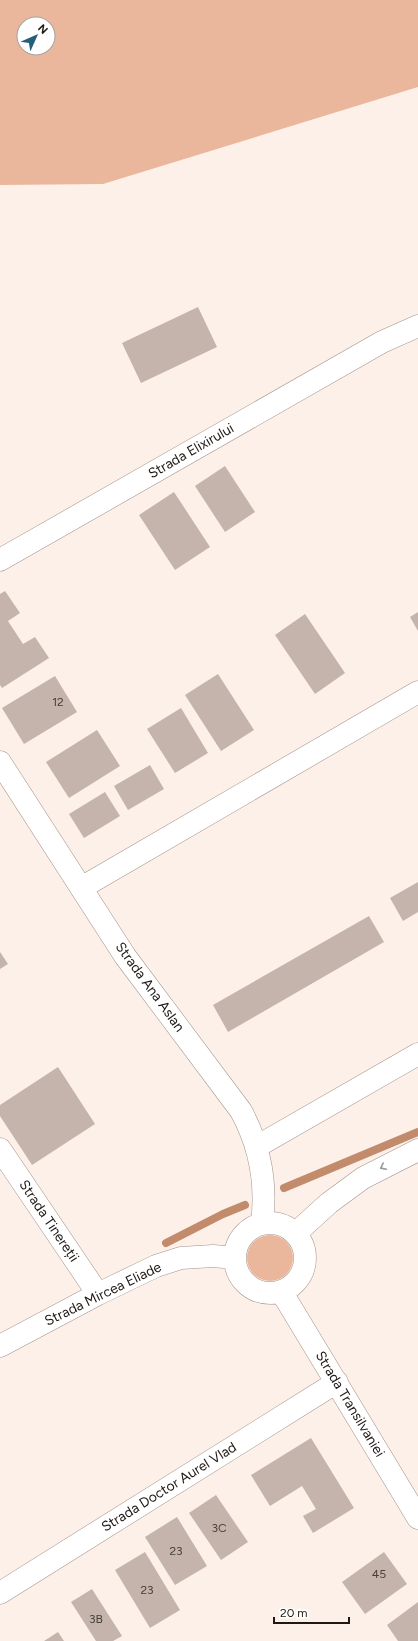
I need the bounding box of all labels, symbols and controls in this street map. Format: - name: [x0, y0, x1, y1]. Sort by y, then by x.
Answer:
- north arrow: [16, 16, 56, 56]
- text: N: [35, 22, 50, 37]
- street label: Strada Elixirului: [145, 420, 237, 482]
- house number: 12: [52, 695, 64, 709]
- street label: Strada Ana Aslan: [112, 939, 188, 1035]
- one-way arrow: [380, 1162, 387, 1170]
- street label: Strada Tinereții: [15, 1177, 83, 1265]
- street label: Strada Mircea Eliade: [42, 1258, 164, 1330]
- street label: Strada Transilvaniei: [312, 1348, 388, 1460]
- street label: Strada Doctor Aurel Vlad: [98, 1439, 240, 1535]
- house number: 3C: [211, 1521, 227, 1535]
- house number: 23: [169, 1544, 183, 1558]
- house number: 45: [372, 1567, 386, 1581]
- house number: 23: [140, 1583, 154, 1597]
- scale bar: [274, 1599, 349, 1625]
- text: 20 m: [280, 1606, 308, 1620]
- house number: 3B: [89, 1612, 103, 1626]

